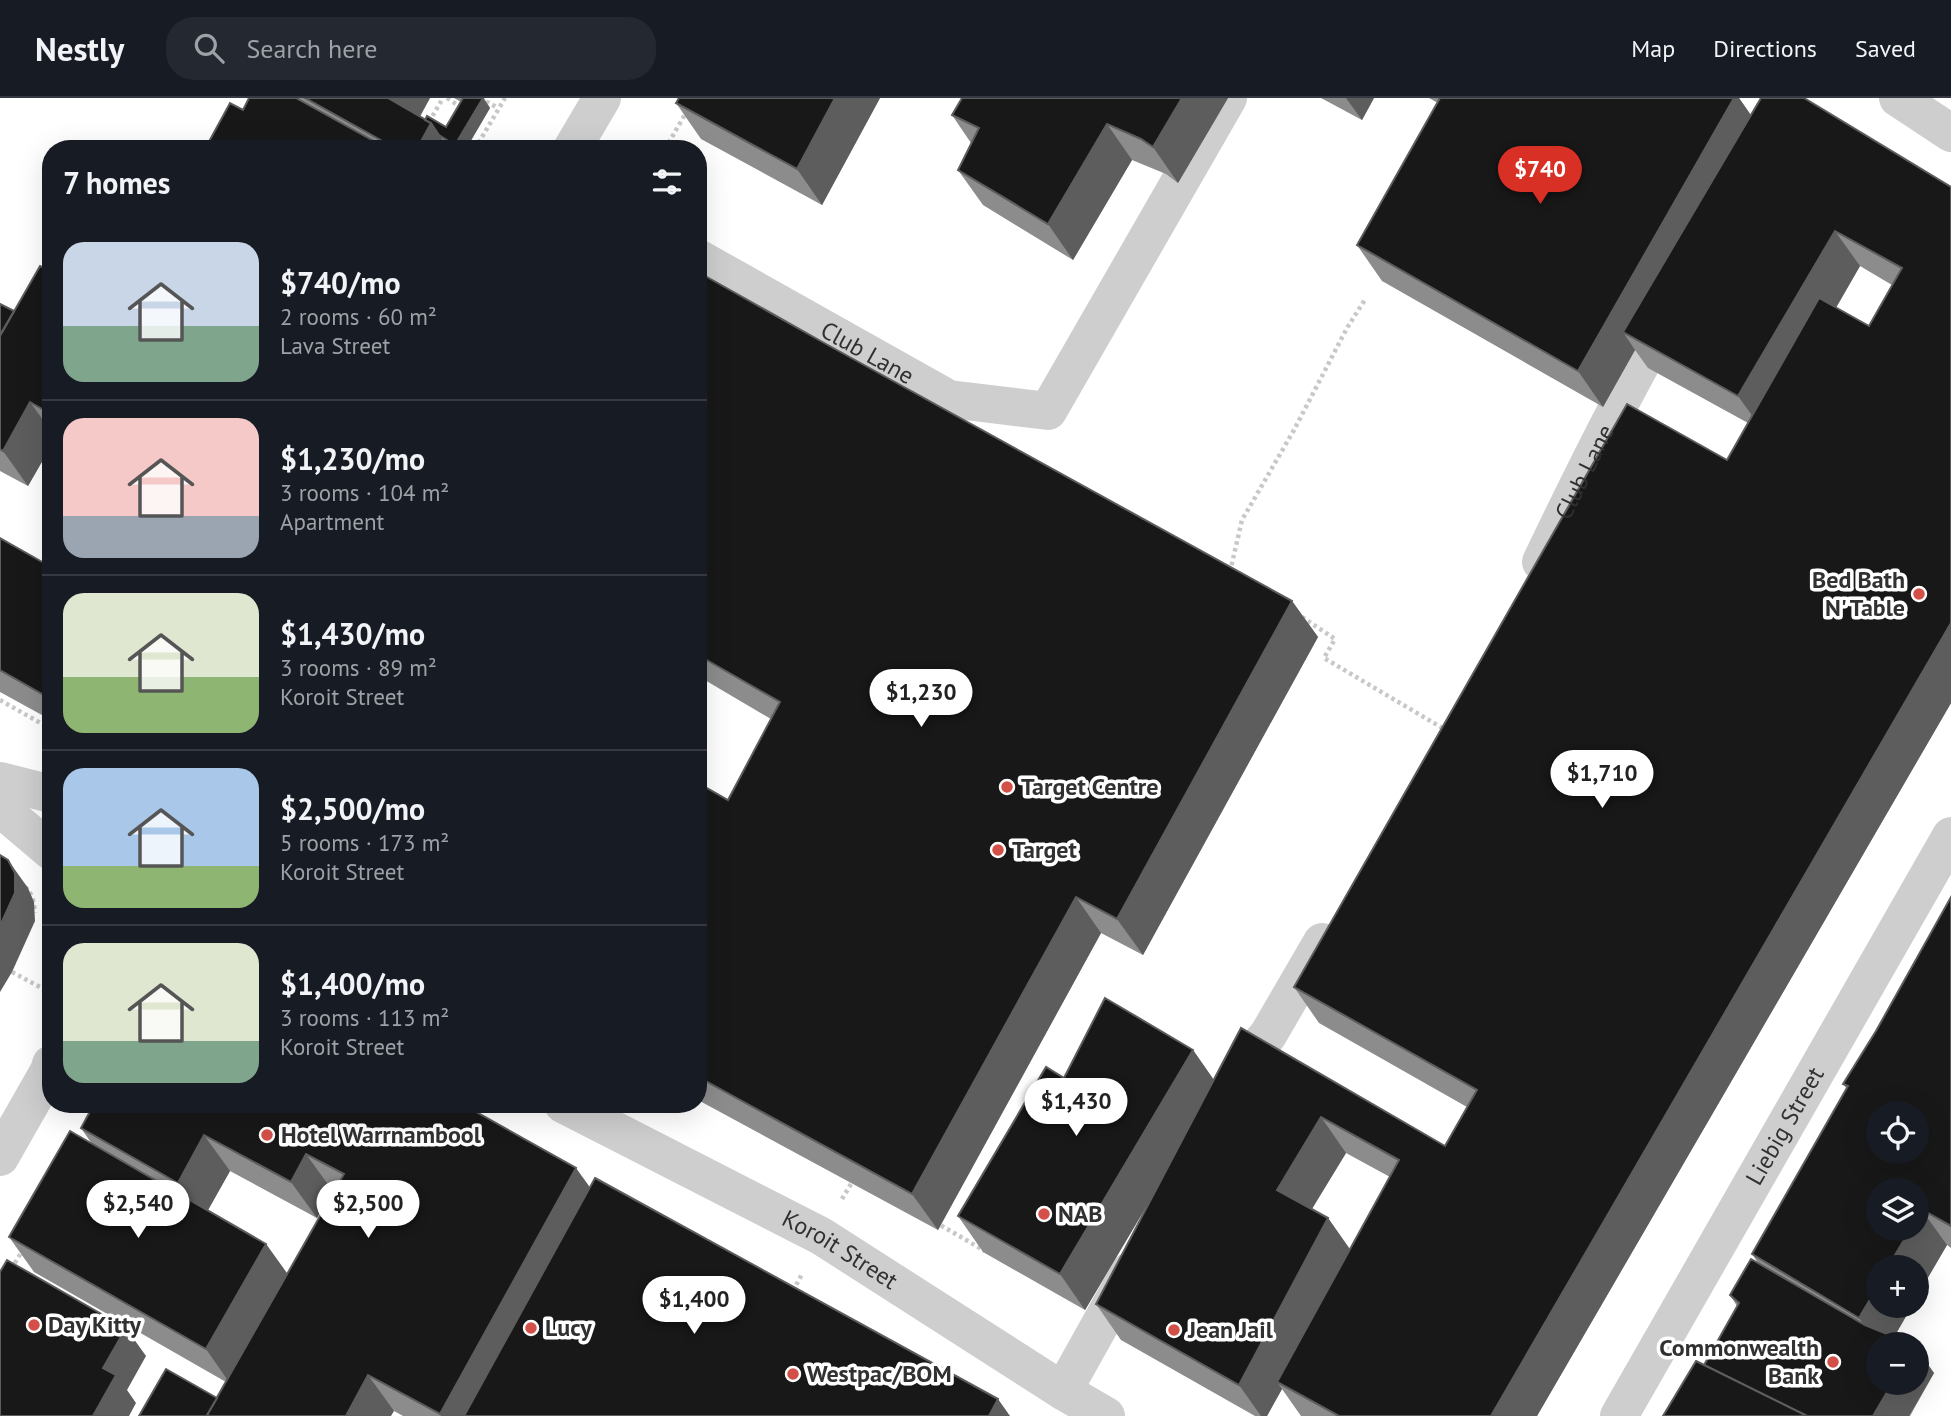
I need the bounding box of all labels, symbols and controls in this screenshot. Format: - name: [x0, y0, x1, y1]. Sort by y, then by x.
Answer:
- search box: [166, 17, 656, 80]
- text: Nestly: [35, 27, 124, 70]
- icon: search: [190, 29, 228, 67]
- text: Search here: [246, 32, 378, 65]
- text: Map: [1631, 33, 1675, 64]
- text: Directions: [1713, 33, 1817, 64]
- text: Saved: [1855, 33, 1916, 64]
- pin: $740: [1499, 146, 1581, 206]
- text: $740: [1514, 154, 1566, 183]
- text: 7 homes: [63, 163, 171, 202]
- icon: filters: [648, 163, 686, 201]
- text: $740/mo: [280, 263, 401, 302]
- icon: home: [119, 270, 203, 354]
- text: 2 rooms · 60 m²: [280, 302, 437, 331]
- street label: Club Lane: [815, 314, 920, 391]
- text: Lava Street: [280, 331, 390, 360]
- street label: Club Lane: [1548, 419, 1621, 524]
- text: $1,230/mo: [280, 439, 425, 478]
- icon: home: [119, 446, 203, 530]
- text: 3 rooms · 104 m²: [280, 478, 449, 507]
- text: Apartment: [280, 507, 384, 536]
- place label: Bed Bath N' Table: [1812, 564, 1905, 623]
- marker: Bed Bath N' Table: [1911, 586, 1927, 602]
- text: $1,430/mo: [280, 614, 425, 653]
- icon: home: [119, 621, 203, 705]
- text: 3 rooms · 89 m²: [280, 653, 437, 682]
- pin: $1,230: [864, 670, 978, 729]
- text: $1,230: [885, 677, 957, 706]
- text: Koroit Street: [280, 682, 404, 711]
- pin: $1,710: [1545, 750, 1659, 810]
- text: $1,710: [1566, 758, 1638, 787]
- place label: Target Centre: [1021, 771, 1158, 802]
- marker: Target Centre: [999, 779, 1015, 795]
- text: $2,500/mo: [280, 789, 425, 828]
- icon: home: [119, 796, 203, 880]
- text: 5 rooms · 173 m²: [280, 828, 449, 857]
- place label: Target: [1012, 834, 1077, 865]
- marker: Target: [990, 842, 1006, 858]
- text: Koroit Street: [280, 857, 404, 886]
- text: $1,400/mo: [280, 964, 425, 1003]
- icon: home: [119, 971, 203, 1055]
- text: 3 rooms · 113 m²: [280, 1003, 449, 1032]
- text: Koroit Street: [280, 1032, 404, 1061]
- street label: Liebig Street: [1738, 1061, 1831, 1190]
- pin: $1,430: [1019, 1079, 1133, 1138]
- text: $1,430: [1040, 1086, 1112, 1115]
- map controls: [1866, 1101, 1929, 1395]
- button: locate: [1866, 1101, 1929, 1164]
- place label: Hotel Warrnambool: [281, 1119, 482, 1150]
- marker: Hotel Warrnambool: [259, 1127, 275, 1143]
- button: layers: [1866, 1178, 1929, 1241]
- pin: $2,540: [81, 1180, 195, 1240]
- pin: $2,500: [311, 1180, 425, 1240]
- text: $2,540: [102, 1188, 174, 1217]
- text: $2,500: [332, 1188, 404, 1217]
- place label: NAB: [1058, 1198, 1102, 1229]
- street label: Koroit Street: [777, 1203, 904, 1296]
- marker: NAB: [1036, 1206, 1052, 1222]
- button: +: [1866, 1255, 1929, 1318]
- pin: $1,400: [637, 1276, 751, 1336]
- text: $1,400: [658, 1284, 730, 1313]
- place label: Day Kitty: [48, 1309, 141, 1340]
- place label: Lucy: [545, 1312, 592, 1343]
- place label: Jean Jail: [1187, 1314, 1274, 1345]
- marker: Day Kitty: [26, 1317, 42, 1333]
- marker: Lucy: [523, 1320, 539, 1336]
- marker: Jean Jail: [1166, 1322, 1182, 1338]
- place label: Commonwealth Bank: [1659, 1332, 1819, 1391]
- button: −: [1866, 1332, 1929, 1395]
- marker: Commonwealth Bank: [1825, 1354, 1841, 1370]
- place label: Westpac/BOM: [807, 1358, 952, 1389]
- marker: Westpac/BOM: [785, 1366, 801, 1382]

